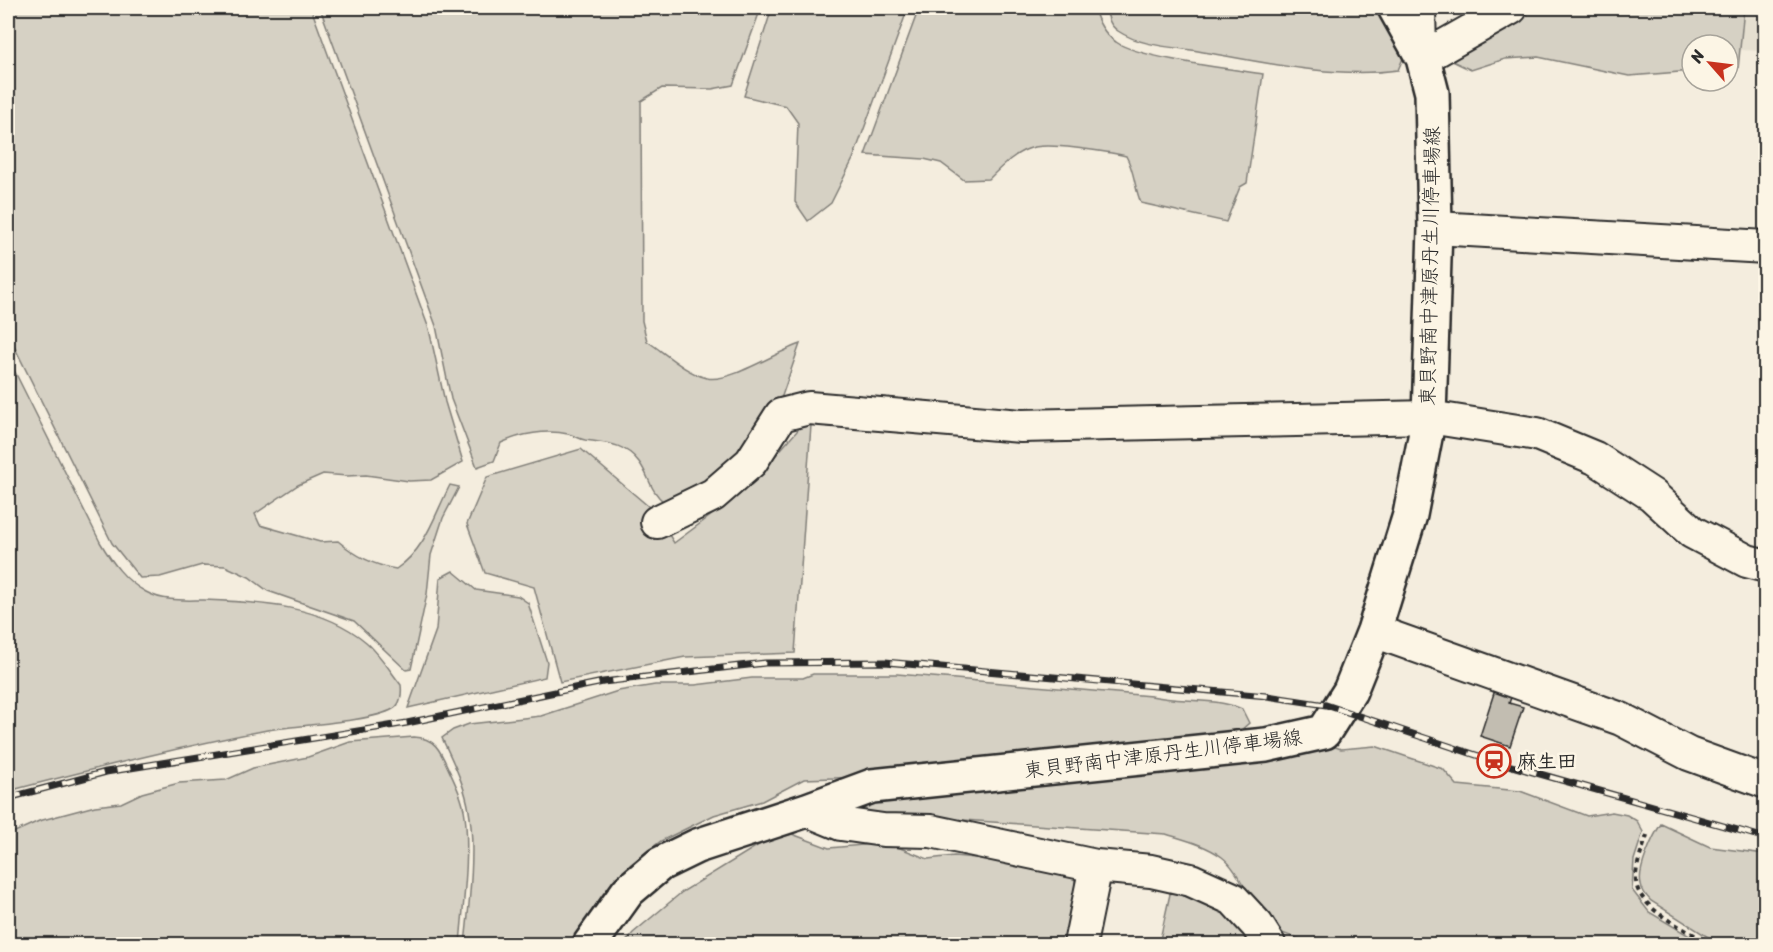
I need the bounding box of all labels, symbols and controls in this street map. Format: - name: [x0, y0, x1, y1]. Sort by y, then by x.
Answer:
- north arrow: [1680, 33, 1740, 93]
- text: N: [1681, 44, 1713, 69]
- street label: 東貝野南中津原丹生川停車場線: [1410, 126, 1450, 406]
- street label: 東貝野南中津原丹生川停車場線: [1022, 720, 1304, 788]
- station icon: 麻生田: [1476, 743, 1512, 779]
- place label: 麻生田: [1517, 744, 1577, 779]

